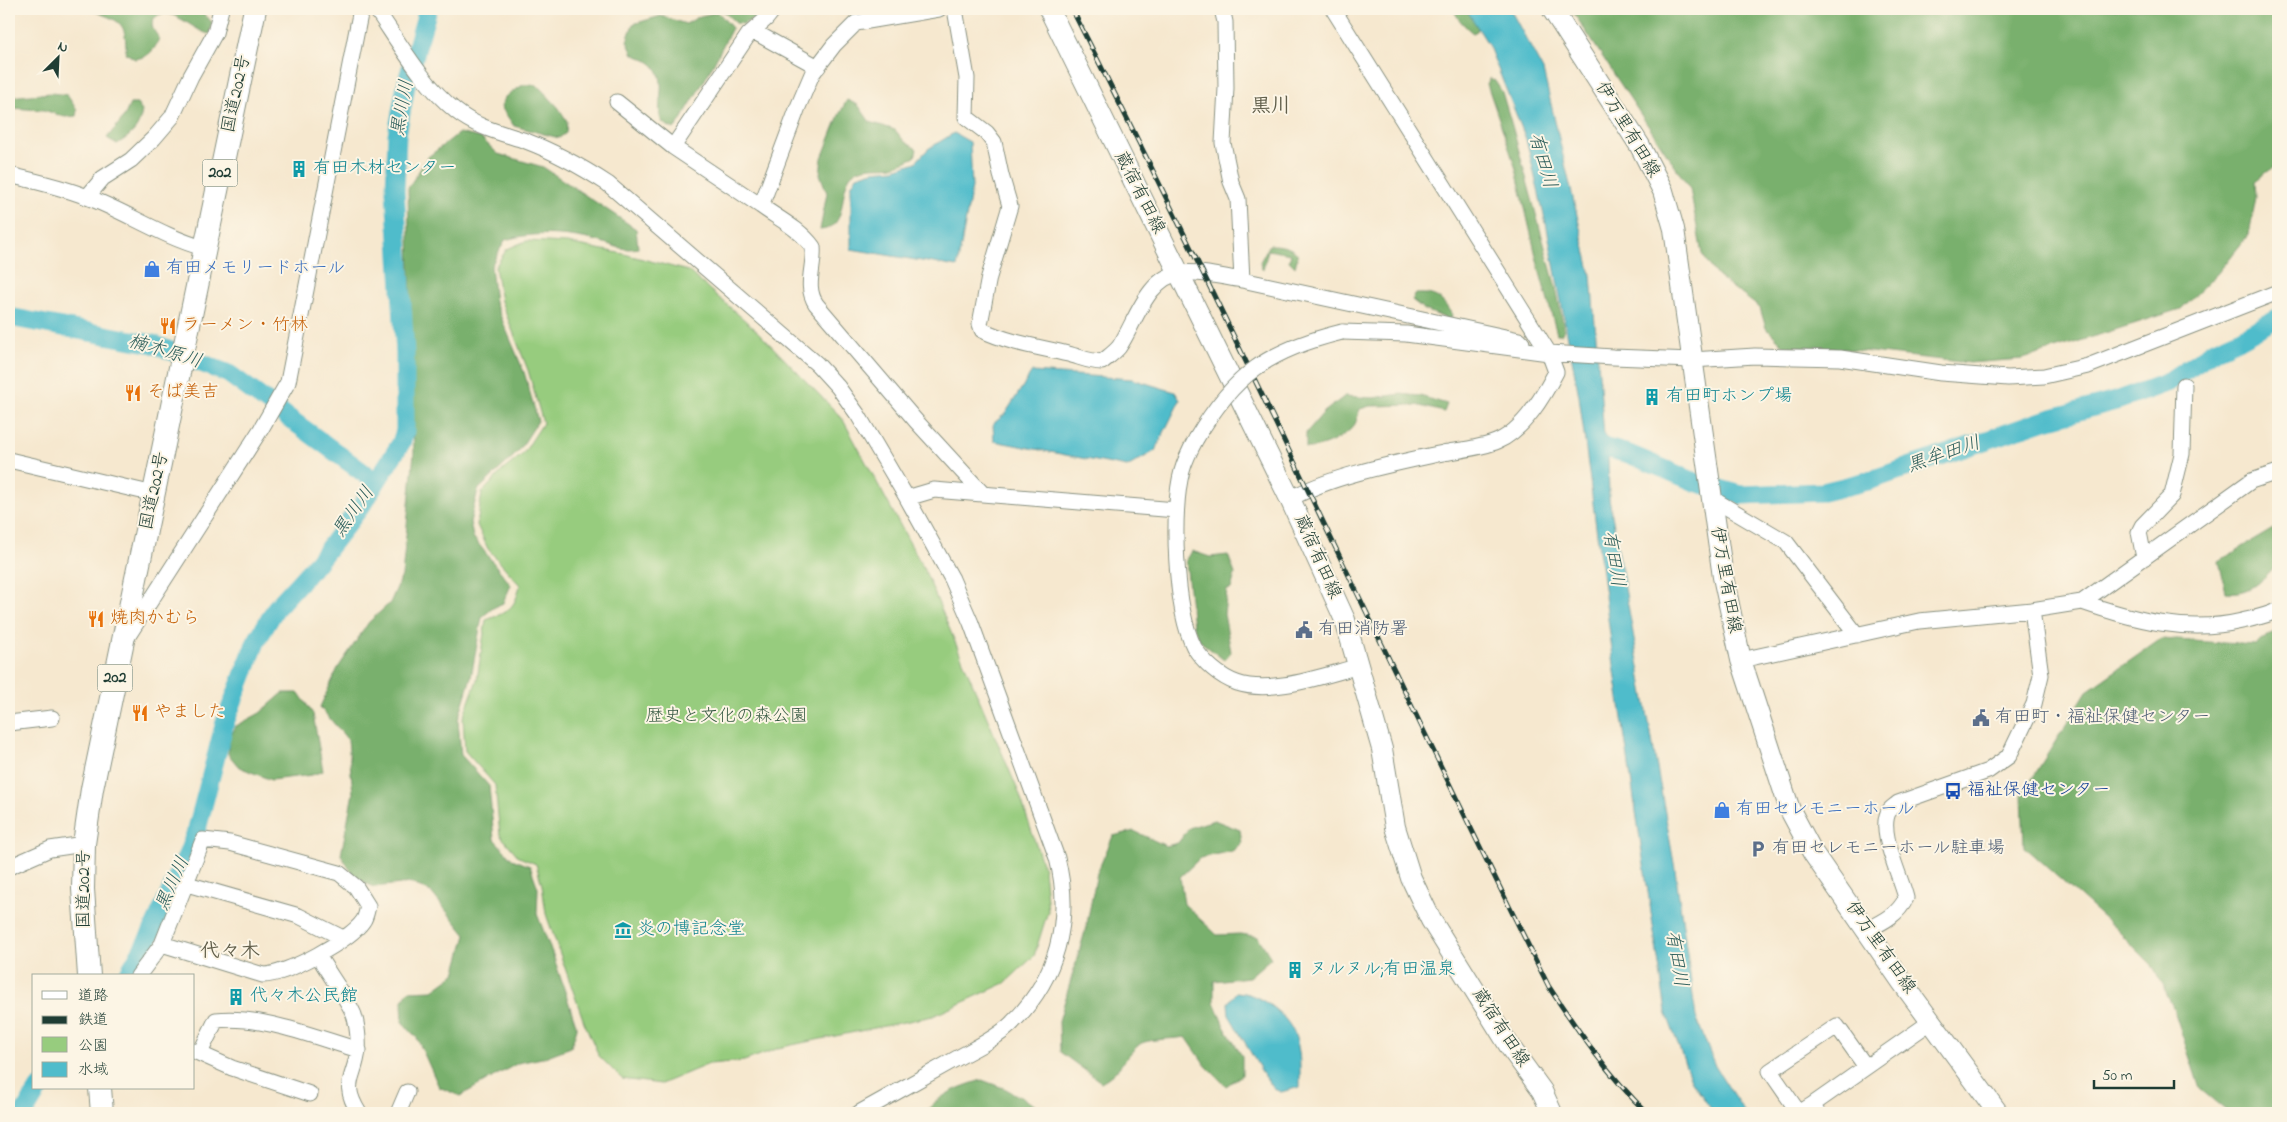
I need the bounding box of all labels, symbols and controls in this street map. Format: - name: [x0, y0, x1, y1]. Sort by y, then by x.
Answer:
- north arrow: [32, 32, 82, 82]
- text: N: [54, 36, 71, 59]
- street label: 国道202号: [216, 52, 258, 136]
- street label: 伊万里有田線: [1588, 77, 1666, 183]
- water label: 黒川川: [385, 78, 421, 138]
- district label: 黒川: [1251, 93, 1291, 122]
- water label: 有田川: [1521, 130, 1563, 192]
- street label: 蔵宿有田線: [1107, 147, 1171, 239]
- place label: 有田木材センター: [313, 156, 456, 182]
- building icon: 有田木材センター: [289, 159, 309, 179]
- road number: 202: [202, 160, 238, 187]
- place label: 有田メモリードホール: [166, 256, 345, 282]
- shop icon: 有田メモリードホール: [142, 259, 162, 279]
- place label: ラーメン・竹林: [182, 313, 308, 339]
- restaurant icon: ラーメン・竹林: [158, 316, 178, 336]
- water label: 楠木原川: [125, 328, 205, 376]
- place label: そば美吉: [147, 380, 219, 406]
- restaurant icon: そば美吉: [123, 383, 143, 403]
- place label: 有田町ホンプ場: [1666, 384, 1792, 410]
- building icon: 有田町ホンプ場: [1642, 387, 1662, 407]
- water label: 黒牟田川: [1904, 430, 1984, 480]
- street label: 国道202号: [134, 449, 176, 533]
- water label: 黒川川: [327, 481, 381, 543]
- street label: 蔵宿有田線: [1287, 511, 1347, 603]
- street label: 伊万里有田線: [1703, 525, 1747, 635]
- water label: 有田川: [1595, 529, 1631, 589]
- place label: 焼肉かむら: [110, 606, 200, 632]
- restaurant icon: 焼肉かむら: [86, 609, 106, 629]
- place label: 有田消防署: [1318, 617, 1408, 643]
- public building icon: 有田消防署: [1294, 620, 1314, 640]
- road number: 202: [98, 664, 132, 691]
- place label: やました: [154, 700, 226, 726]
- restaurant icon: やました: [130, 703, 150, 723]
- park label: 歴史と文化の森公園: [646, 704, 808, 730]
- place label: 有田町・福祉保健センター: [1995, 705, 2210, 731]
- public building icon: 有田町・福祉保健センター: [1971, 708, 1991, 728]
- place label: 福祉保健センター: [1967, 778, 2110, 804]
- bus stop icon: 福祉保健センター: [1943, 781, 1963, 801]
- place label: 有田セレモニーホール: [1736, 797, 1915, 823]
- shop icon: 有田セレモニーホール: [1712, 800, 1732, 820]
- place label: 有田セレモニーホール駐車場: [1772, 836, 2005, 862]
- parking icon: 有田セレモニーホール駐車場: [1748, 839, 1768, 859]
- street label: 国道202号: [72, 849, 98, 929]
- water label: 黒川川: [149, 852, 197, 916]
- street label: 伊万里有田線: [1838, 896, 1922, 1000]
- place label: 炎の博記念堂: [637, 917, 745, 943]
- museum icon: 炎の博記念堂: [613, 920, 633, 940]
- water label: 有田川: [1658, 929, 1694, 989]
- district label: 代々木: [200, 938, 260, 967]
- place label: ヌルヌル;有田温泉: [1309, 957, 1455, 983]
- building icon: ヌルヌル;有田温泉: [1285, 960, 1305, 980]
- legend: [32, 974, 195, 1090]
- street label: 蔵宿有田線: [1465, 983, 1535, 1073]
- place label: 代々木公民館: [250, 984, 358, 1010]
- text: 道路: [78, 985, 108, 1007]
- building icon: 代々木公民館: [226, 987, 246, 1007]
- text: 鉄道: [78, 1009, 108, 1031]
- text: 公園: [78, 1035, 108, 1057]
- scale bar: [2094, 1057, 2174, 1089]
- text: 水域: [78, 1059, 108, 1081]
- text: 50 m: [2102, 1065, 2133, 1087]

